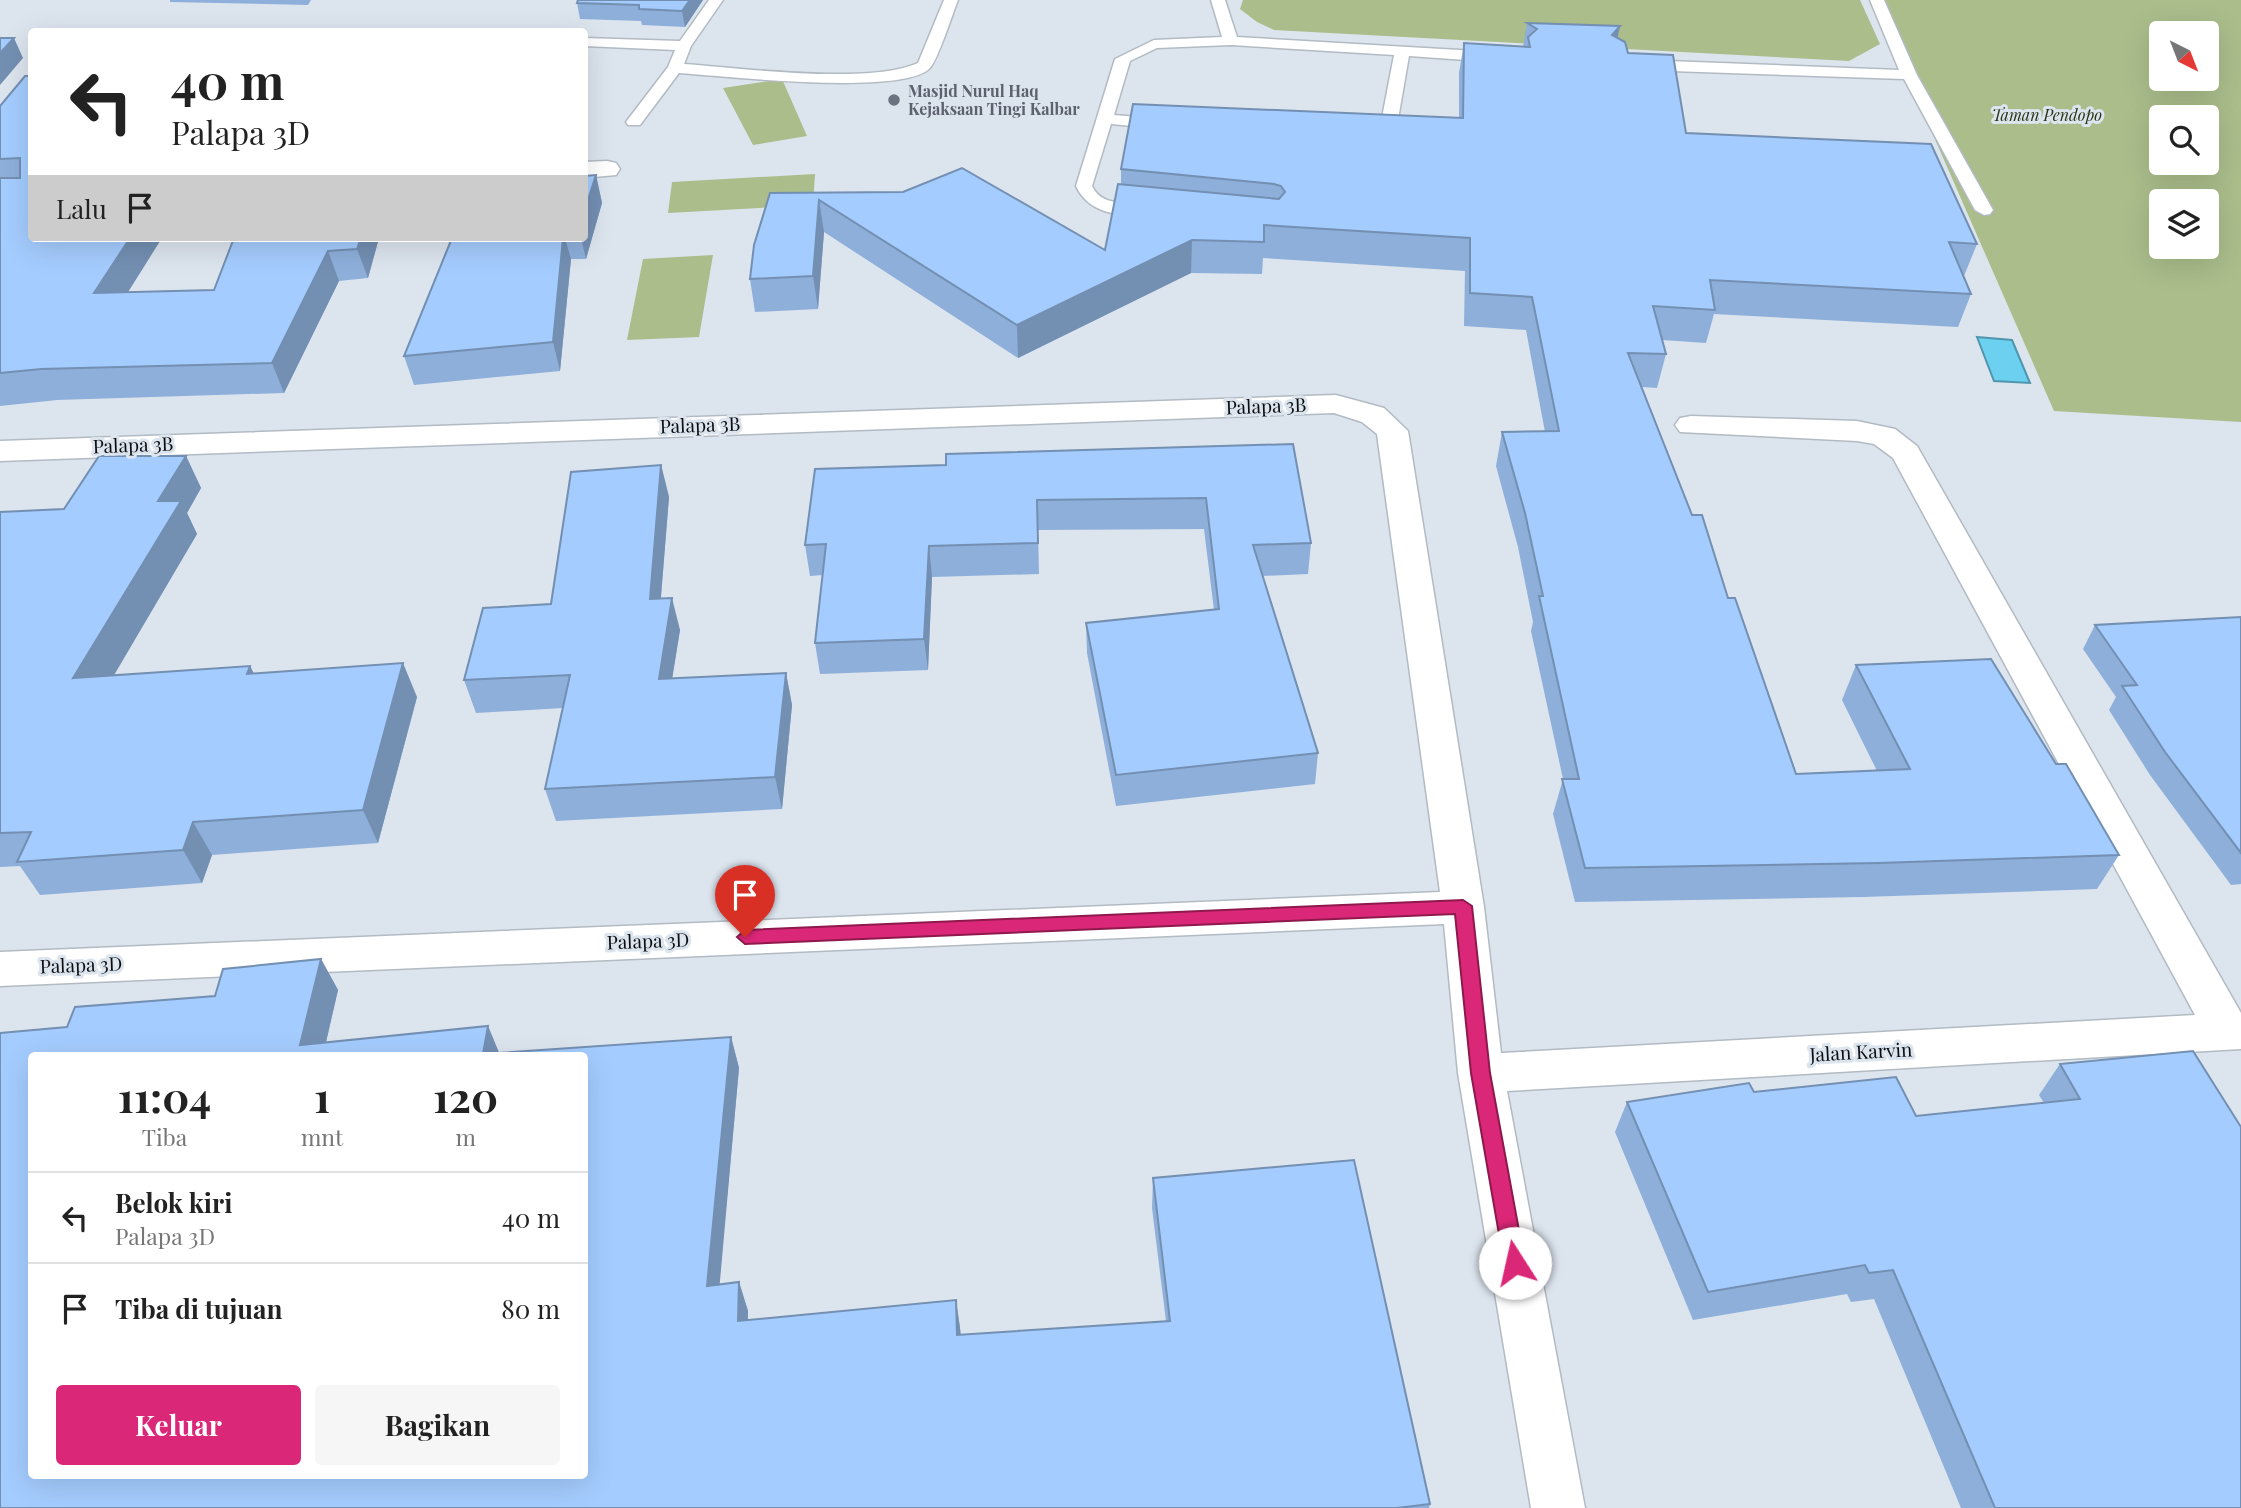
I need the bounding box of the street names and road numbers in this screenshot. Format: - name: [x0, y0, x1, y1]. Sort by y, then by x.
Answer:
- street label: Palapa 3B: [1225, 391, 1307, 419]
- street label: Palapa 3B: [659, 410, 741, 438]
- street label: Palapa 3B: [92, 430, 174, 458]
- street label: Palapa 3D: [606, 926, 690, 954]
- street label: Palapa 3D: [39, 950, 123, 978]
- street label: Jalan Karvin: [1808, 1035, 1914, 1067]

